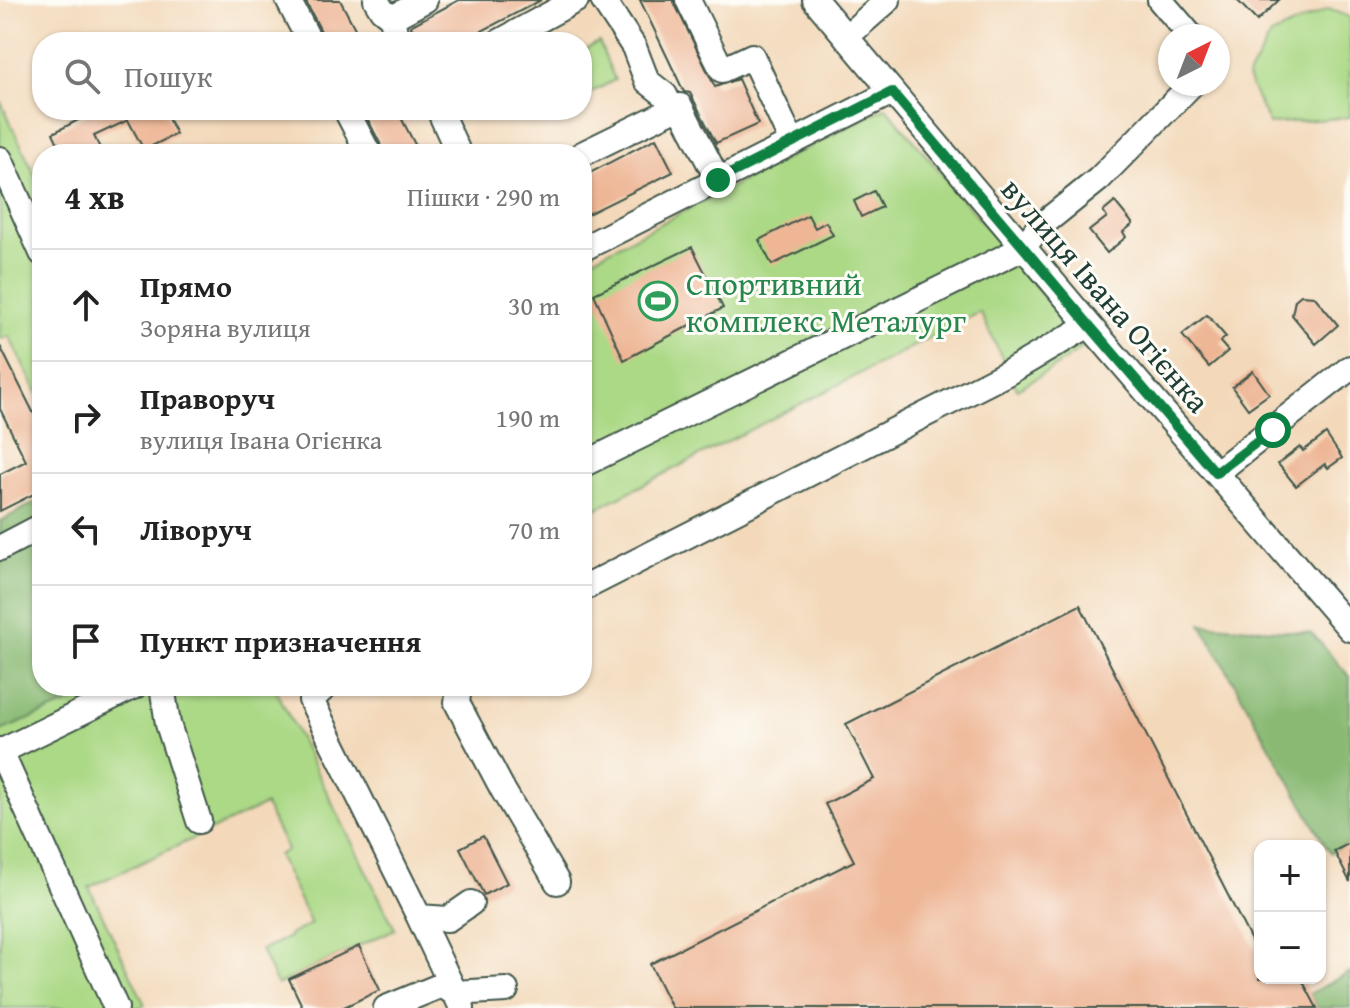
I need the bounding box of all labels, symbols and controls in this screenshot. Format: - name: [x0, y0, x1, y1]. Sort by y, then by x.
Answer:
- north arrow: [1158, 24, 1230, 96]
- search box: [32, 32, 592, 120]
- icon: search: [60, 54, 104, 98]
- text: Пошук: [124, 54, 212, 98]
- route end: [700, 162, 736, 198]
- street label: вулиця Івана Огієнка: [990, 167, 1222, 423]
- text: 4 хв: [64, 172, 125, 221]
- text: Пішки · 290 m: [407, 177, 560, 216]
- place label: Спортивний комплекс Металург: [686, 260, 967, 344]
- text: Прямо: [140, 264, 232, 308]
- sports icon: Спортивний комплекс Металург: [637, 280, 679, 322]
- icon: ahead: [64, 283, 108, 327]
- text: 30 m: [508, 286, 560, 325]
- text: Зоряна вулиця: [140, 308, 311, 347]
- text: Праворуч: [140, 376, 275, 420]
- icon: right: [64, 395, 108, 439]
- text: 190 m: [495, 398, 560, 437]
- route start: [1255, 412, 1291, 448]
- text: вулиця Івана Огієнка: [140, 420, 382, 459]
- icon: left: [64, 507, 108, 551]
- text: Ліворуч: [140, 507, 252, 551]
- text: 70 m: [508, 510, 560, 549]
- icon: arrive: [64, 619, 108, 663]
- text: Пункт призначення: [140, 619, 421, 663]
- map controls: [1254, 840, 1326, 984]
- button: +: [1254, 840, 1326, 912]
- button: −: [1254, 912, 1326, 984]

